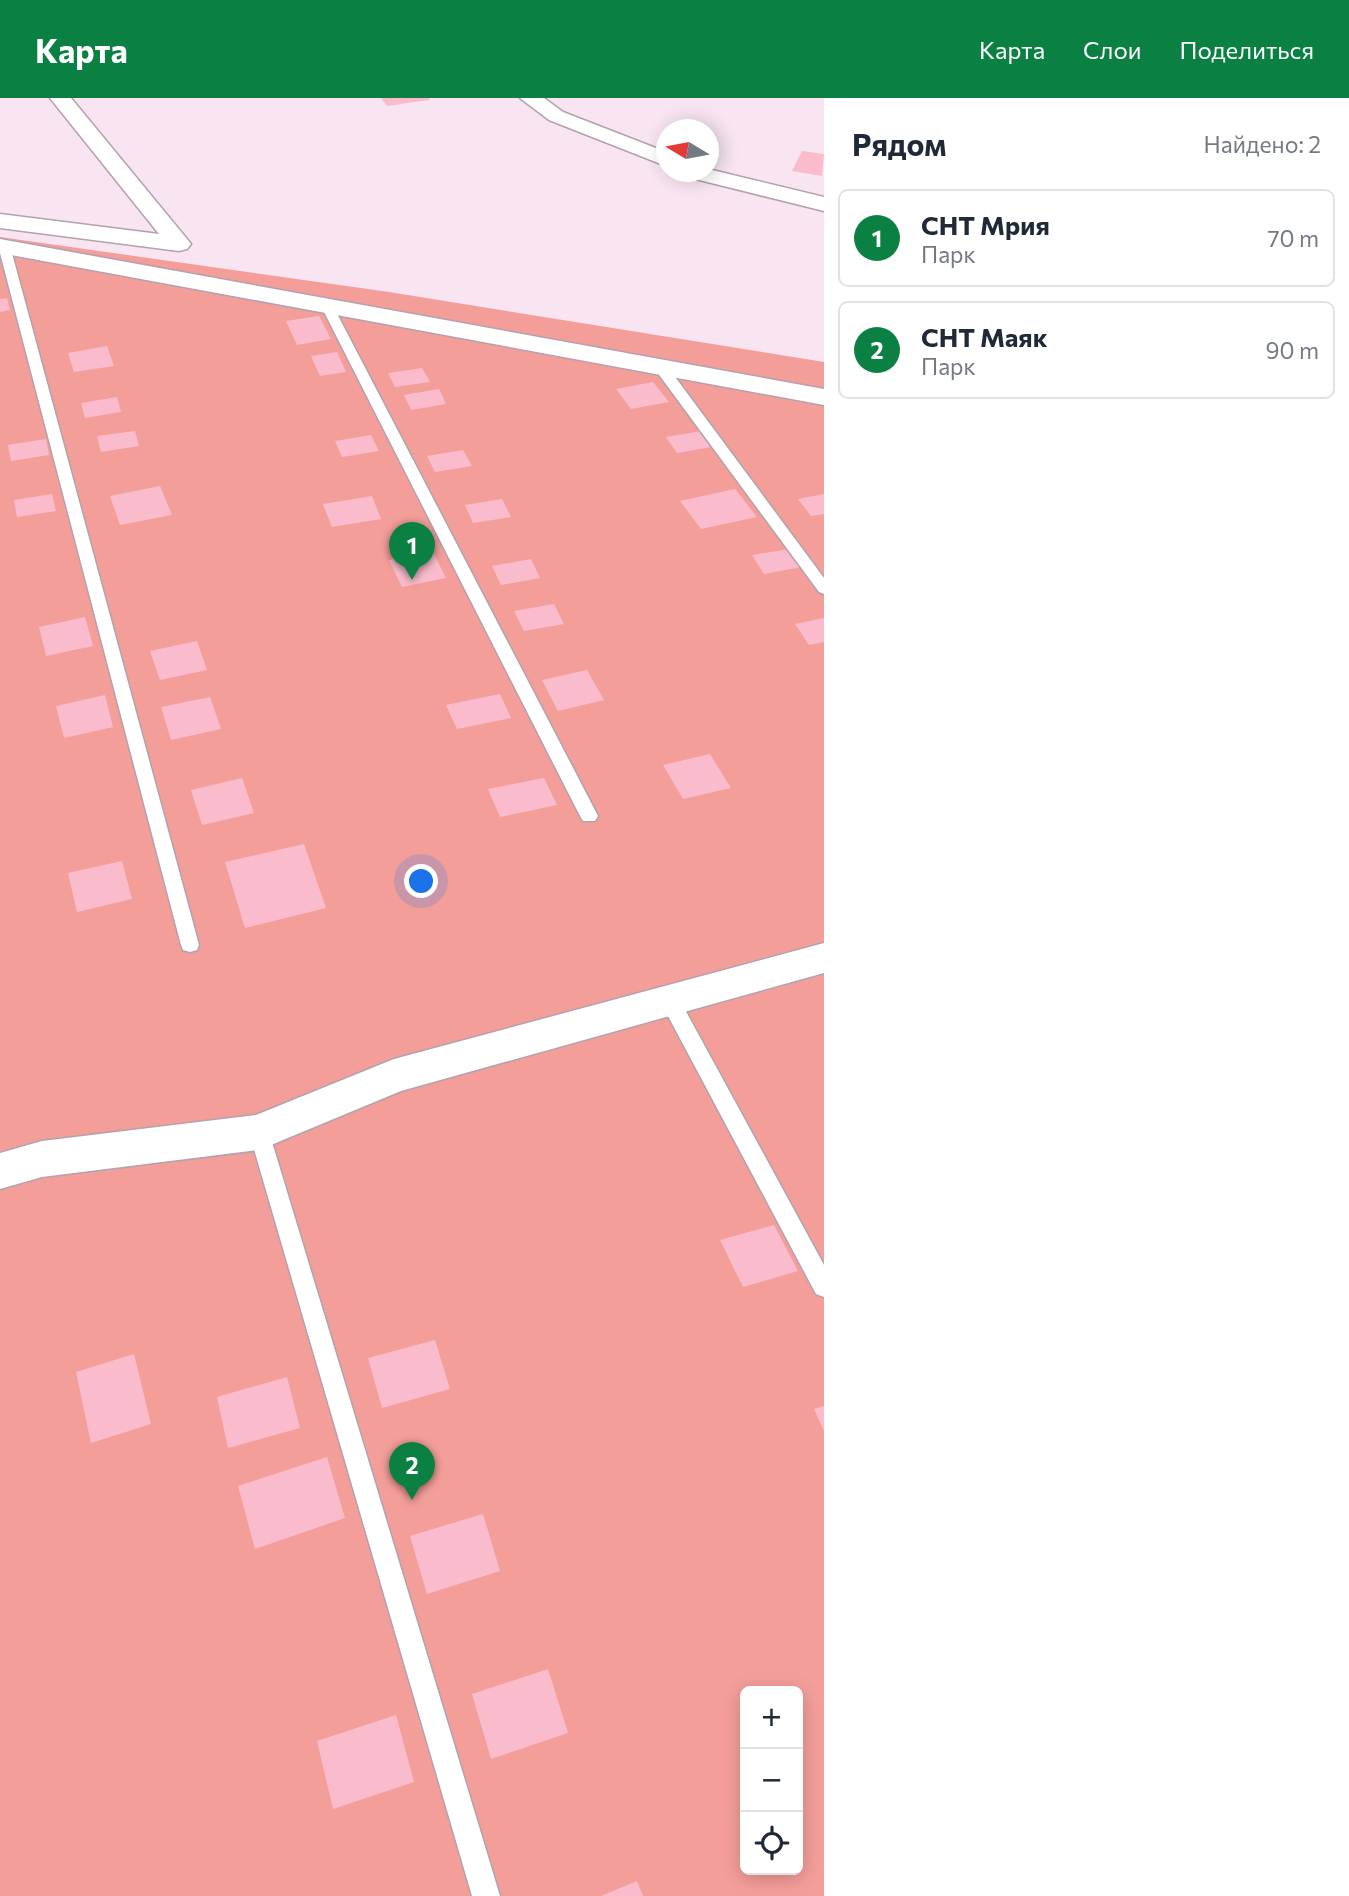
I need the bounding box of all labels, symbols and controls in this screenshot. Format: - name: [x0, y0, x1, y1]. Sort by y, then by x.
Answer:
- text: Карта: [35, 29, 128, 70]
- text: Карта: [979, 35, 1045, 64]
- text: Слои: [1083, 35, 1141, 64]
- text: Поделиться: [1179, 35, 1314, 64]
- north arrow: [656, 119, 719, 182]
- text: Рядом: [852, 125, 946, 162]
- text: Найдено: 2: [1204, 130, 1321, 158]
- text: СНТ Мрия: [921, 209, 1050, 240]
- text: 1: [872, 224, 882, 252]
- text: 70 m: [1267, 224, 1319, 252]
- text: Парк: [921, 240, 976, 268]
- text: СНТ Маяк: [921, 321, 1048, 352]
- text: 2: [870, 336, 884, 364]
- text: 90 m: [1266, 336, 1319, 364]
- text: Парк: [921, 352, 976, 380]
- pin: 1: [389, 522, 435, 580]
- your location: [404, 864, 438, 898]
- pin: 2: [389, 1442, 435, 1500]
- map controls: [740, 1686, 803, 1875]
- button: +: [740, 1686, 803, 1749]
- button: −: [740, 1749, 803, 1812]
- button: locate: [740, 1812, 803, 1875]

